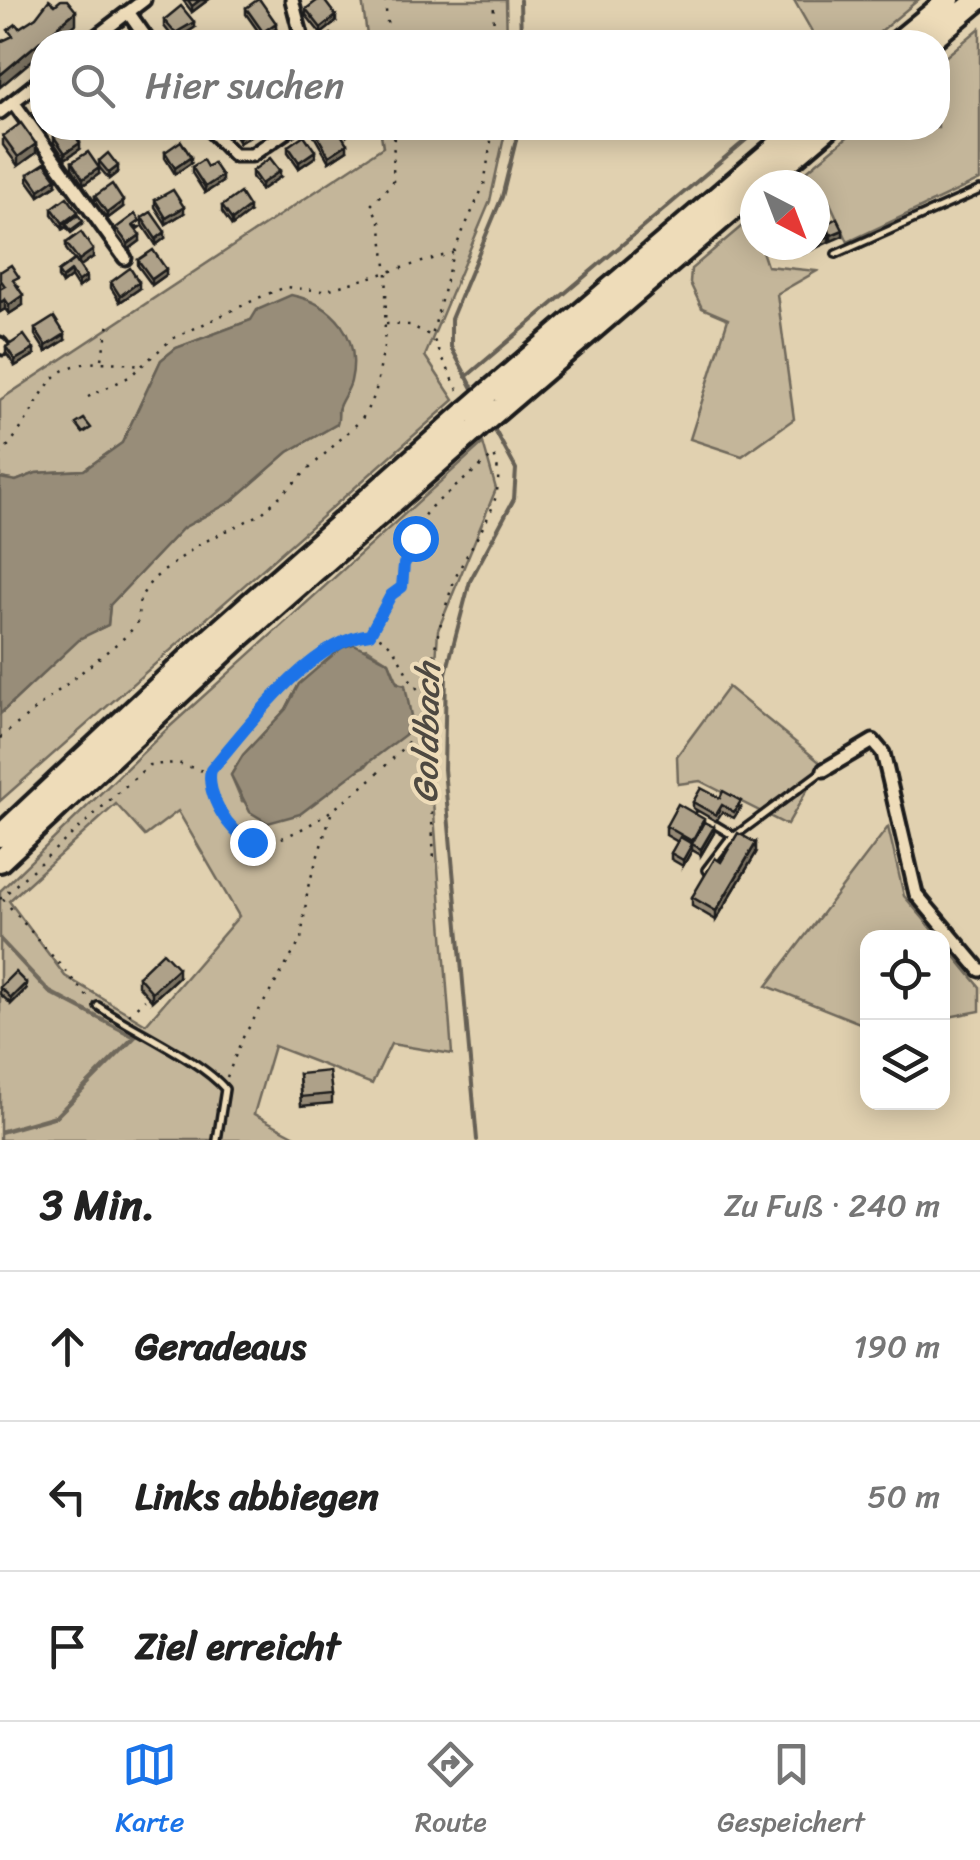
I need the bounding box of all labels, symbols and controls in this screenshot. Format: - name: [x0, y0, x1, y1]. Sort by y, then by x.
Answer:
- search box: [30, 30, 950, 140]
- text: Hier suchen: [145, 52, 344, 119]
- icon: search: [65, 58, 120, 113]
- north arrow: [740, 170, 830, 260]
- route start: [393, 516, 439, 562]
- water label: Goldbach: [394, 659, 458, 804]
- route end: [230, 820, 276, 866]
- map controls: [860, 930, 950, 1110]
- button: locate: [860, 930, 950, 1020]
- button: layers: [860, 1020, 950, 1110]
- text: 3 Min.: [40, 1168, 155, 1242]
- text: Zu Fuß · 240 m: [724, 1177, 940, 1234]
- text: Geradeaus: [135, 1313, 306, 1380]
- text: 190 m: [854, 1318, 940, 1375]
- icon: ahead: [40, 1319, 95, 1374]
- text: Links abbiegen: [135, 1463, 379, 1530]
- text: 50 m: [867, 1468, 940, 1525]
- icon: left: [40, 1469, 95, 1524]
- text: Ziel erreicht: [135, 1613, 340, 1680]
- icon: arrive: [40, 1619, 95, 1674]
- tab: Karte: [115, 1737, 184, 1846]
- tab: Route: [415, 1737, 487, 1846]
- tab: Gespeichert: [717, 1737, 865, 1846]

